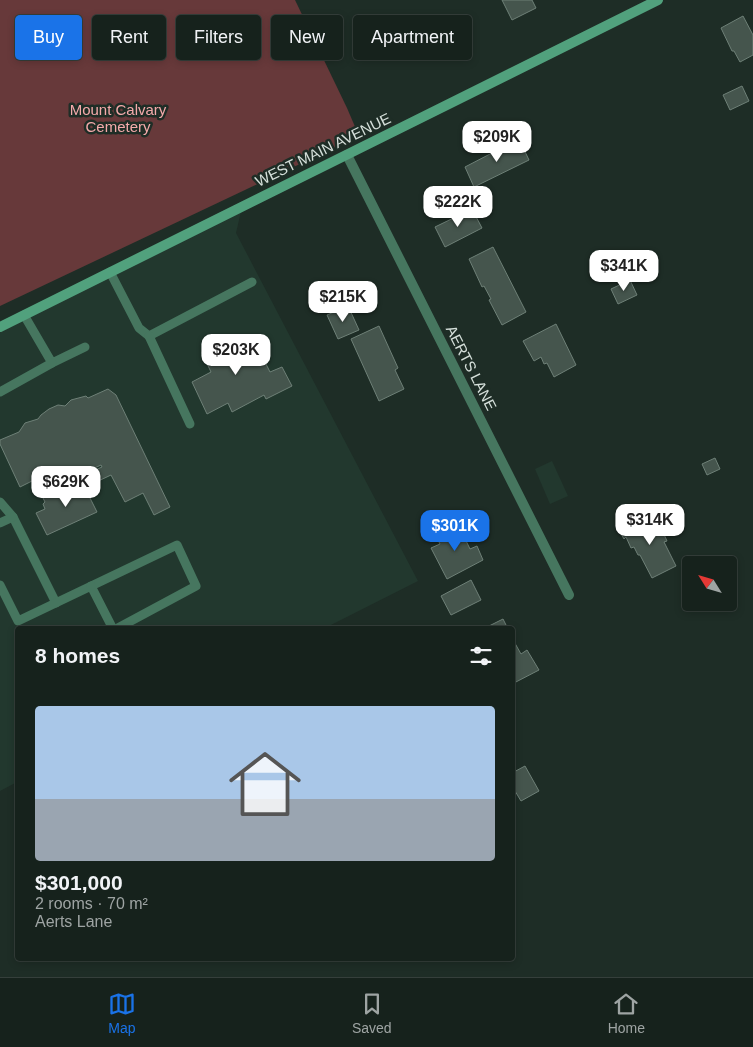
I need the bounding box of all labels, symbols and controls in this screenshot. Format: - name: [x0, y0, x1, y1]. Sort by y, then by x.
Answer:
- chip: Buy: [15, 15, 82, 60]
- chip: Rent: [92, 15, 166, 60]
- chip: Filters: [176, 15, 261, 60]
- chip: New: [271, 15, 343, 60]
- chip: Apartment: [353, 15, 472, 60]
- park label: Mount Calvary Cemetery: [70, 101, 167, 135]
- street label: WEST MAIN AVENUE: [252, 109, 393, 190]
- pin: $209K: [462, 120, 532, 163]
- text: $209K: [473, 128, 521, 145]
- pin: $222K: [423, 186, 493, 228]
- text: $222K: [434, 193, 482, 210]
- pin: $341K: [589, 250, 659, 292]
- text: $341K: [600, 257, 648, 274]
- pin: $215K: [308, 280, 378, 323]
- text: $215K: [319, 288, 367, 305]
- street label: AERTS LANE: [443, 322, 500, 413]
- pin: $203K: [201, 334, 271, 376]
- text: $203K: [212, 341, 260, 358]
- pin: $629K: [31, 466, 101, 508]
- text: $629K: [42, 473, 90, 490]
- pin: $314K: [615, 504, 685, 546]
- pin: $301K: [420, 510, 490, 552]
- text: $314K: [626, 511, 674, 528]
- text: $301K: [431, 517, 479, 534]
- north arrow: [682, 556, 738, 611]
- map controls: [682, 556, 737, 611]
- icon: filters: [467, 642, 495, 670]
- text: 8 homes: [35, 644, 120, 667]
- icon: home: [220, 739, 310, 829]
- text: $301,000: [35, 871, 123, 894]
- text: 2 rooms · 70 m²: [35, 895, 148, 912]
- text: Aerts Lane: [35, 913, 112, 930]
- tab: Map: [108, 990, 136, 1036]
- tab: Saved: [352, 990, 392, 1036]
- tab: Home: [608, 990, 645, 1036]

